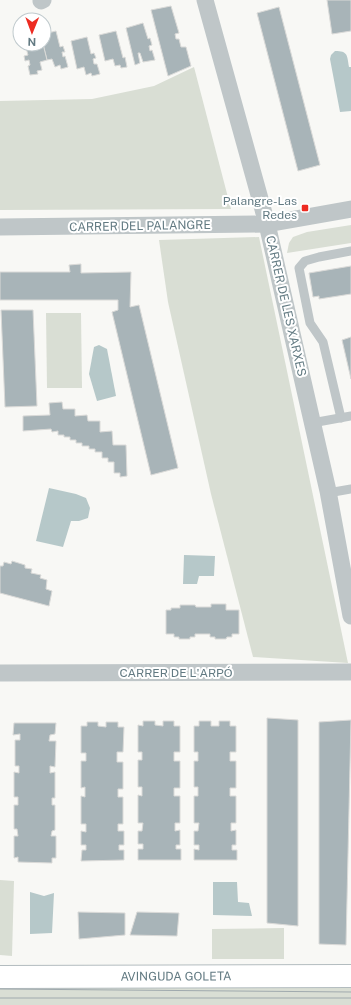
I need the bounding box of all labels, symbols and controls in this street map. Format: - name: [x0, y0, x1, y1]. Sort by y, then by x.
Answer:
- north arrow: [12, 12, 52, 52]
- text: N: [27, 36, 36, 48]
- place label: Palangre-Las Redes: [223, 194, 297, 222]
- marker: Palangre-Las Redes: [300, 203, 310, 213]
- street label: CARRER DEL PALANGRE: [69, 218, 211, 234]
- street label: CARRER DE LES XARXES: [263, 234, 309, 378]
- street label: CARRER DE L'ARPÓ: [119, 666, 233, 680]
- street label: AVINGUDA GOLETA: [120, 969, 232, 984]

